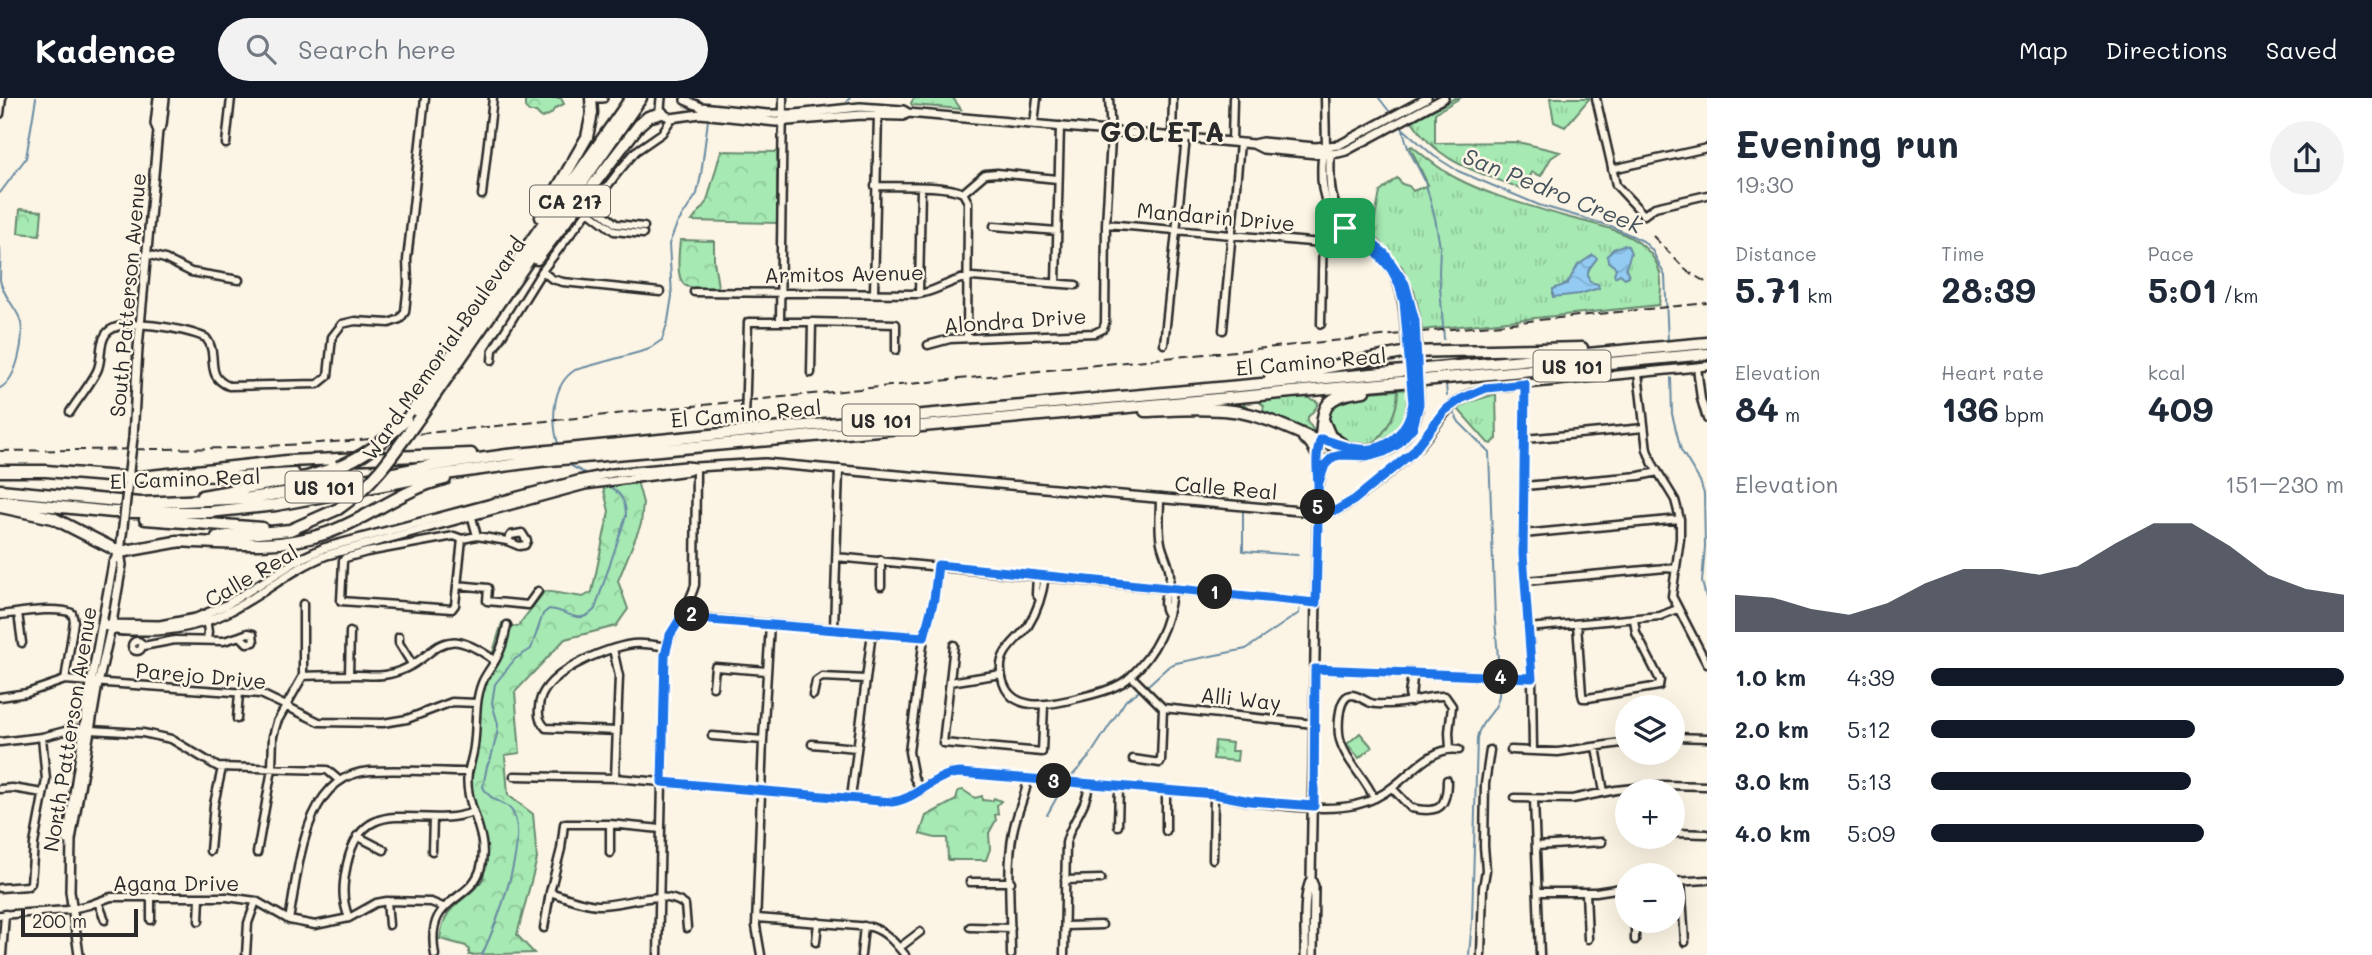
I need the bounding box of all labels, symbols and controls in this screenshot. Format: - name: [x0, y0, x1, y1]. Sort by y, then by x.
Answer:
- search box: [218, 18, 708, 81]
- text: Kadence: [35, 28, 176, 71]
- icon: search: [242, 30, 280, 68]
- text: Search here: [298, 32, 456, 66]
- text: Map: [2019, 34, 2068, 65]
- text: Directions: [2106, 34, 2228, 65]
- text: Saved: [2266, 34, 2337, 65]
- district label: GOLETA: [1100, 113, 1226, 149]
- text: Evening run: [1735, 118, 1959, 168]
- button: share: [2270, 121, 2344, 195]
- water label: San Pedro Creek: [1459, 140, 1648, 240]
- text: 19:30: [1735, 169, 1794, 199]
- street label: South Patterson Avenue: [103, 172, 151, 418]
- road number: CA 217: [530, 186, 610, 216]
- street label: Mandarin Drive: [1136, 196, 1296, 236]
- pin: [1315, 198, 1375, 258]
- icon: arrive: [1326, 209, 1364, 247]
- street label: Ward Memorial Boulevard: [356, 231, 530, 465]
- text: Distance: [1735, 241, 1817, 266]
- text: Time: [1941, 241, 1985, 266]
- text: Pace: [2148, 241, 2194, 266]
- street label: Armitos Avenue: [764, 258, 924, 288]
- text: 5.71: [1735, 266, 1801, 312]
- text: 28:39: [1941, 266, 2036, 312]
- text: 5:01: [2148, 266, 2217, 312]
- text: km: [1801, 283, 1833, 308]
- text: /km: [2217, 283, 2259, 308]
- street label: Alondra Drive: [943, 302, 1087, 338]
- street label: El Camino Real: [1235, 341, 1387, 381]
- road number: US 101: [1534, 350, 1610, 382]
- text: Elevation: [1735, 360, 1820, 385]
- text: Heart rate: [1941, 360, 2044, 385]
- text: kcal: [2148, 360, 2186, 385]
- text: 84: [1735, 385, 1779, 431]
- text: 136: [1941, 385, 1999, 431]
- text: 409: [2148, 385, 2213, 431]
- street label: El Camino Real: [670, 393, 822, 433]
- text: m: [1779, 402, 1800, 427]
- text: bpm: [1999, 402, 2044, 427]
- road number: US 101: [842, 404, 920, 436]
- street label: El Camino Real: [109, 462, 261, 494]
- street label: Calle Real: [1173, 469, 1279, 505]
- text: Elevation: [1735, 469, 1838, 499]
- text: 151–230 m: [2225, 469, 2344, 499]
- road number: US 101: [286, 472, 362, 502]
- pin: 5: [1300, 490, 1336, 524]
- text: 5: [1312, 494, 1323, 519]
- street label: Calle Real: [200, 538, 302, 612]
- pin: 1: [1198, 574, 1232, 610]
- text: 1: [1210, 579, 1219, 604]
- pin: 2: [674, 596, 710, 632]
- text: 2: [686, 601, 697, 626]
- street label: North Patterson Avenue: [36, 604, 102, 854]
- street label: Parejo Drive: [134, 656, 268, 694]
- pin: 4: [1484, 660, 1518, 694]
- text: 1.0 km: [1735, 662, 1806, 692]
- text: 4:39: [1847, 662, 1895, 692]
- text: 4: [1494, 664, 1507, 689]
- street label: Alli Way: [1199, 680, 1283, 716]
- map controls: [1615, 695, 1685, 933]
- button: layers: [1615, 695, 1685, 765]
- text: 2.0 km: [1735, 714, 1809, 744]
- text: 5:12: [1847, 714, 1891, 744]
- pin: 3: [1036, 764, 1072, 798]
- text: 3.0 km: [1735, 766, 1810, 796]
- text: 5:13: [1847, 766, 1891, 796]
- text: 3: [1048, 768, 1059, 793]
- button: +: [1615, 779, 1685, 849]
- text: 4.0 km: [1735, 818, 1810, 848]
- text: 5:09: [1847, 818, 1895, 848]
- button: −: [1615, 863, 1685, 933]
- street label: Agana Drive: [113, 869, 239, 896]
- scale bar: [21, 906, 138, 938]
- text: 200 m: [32, 908, 87, 933]

